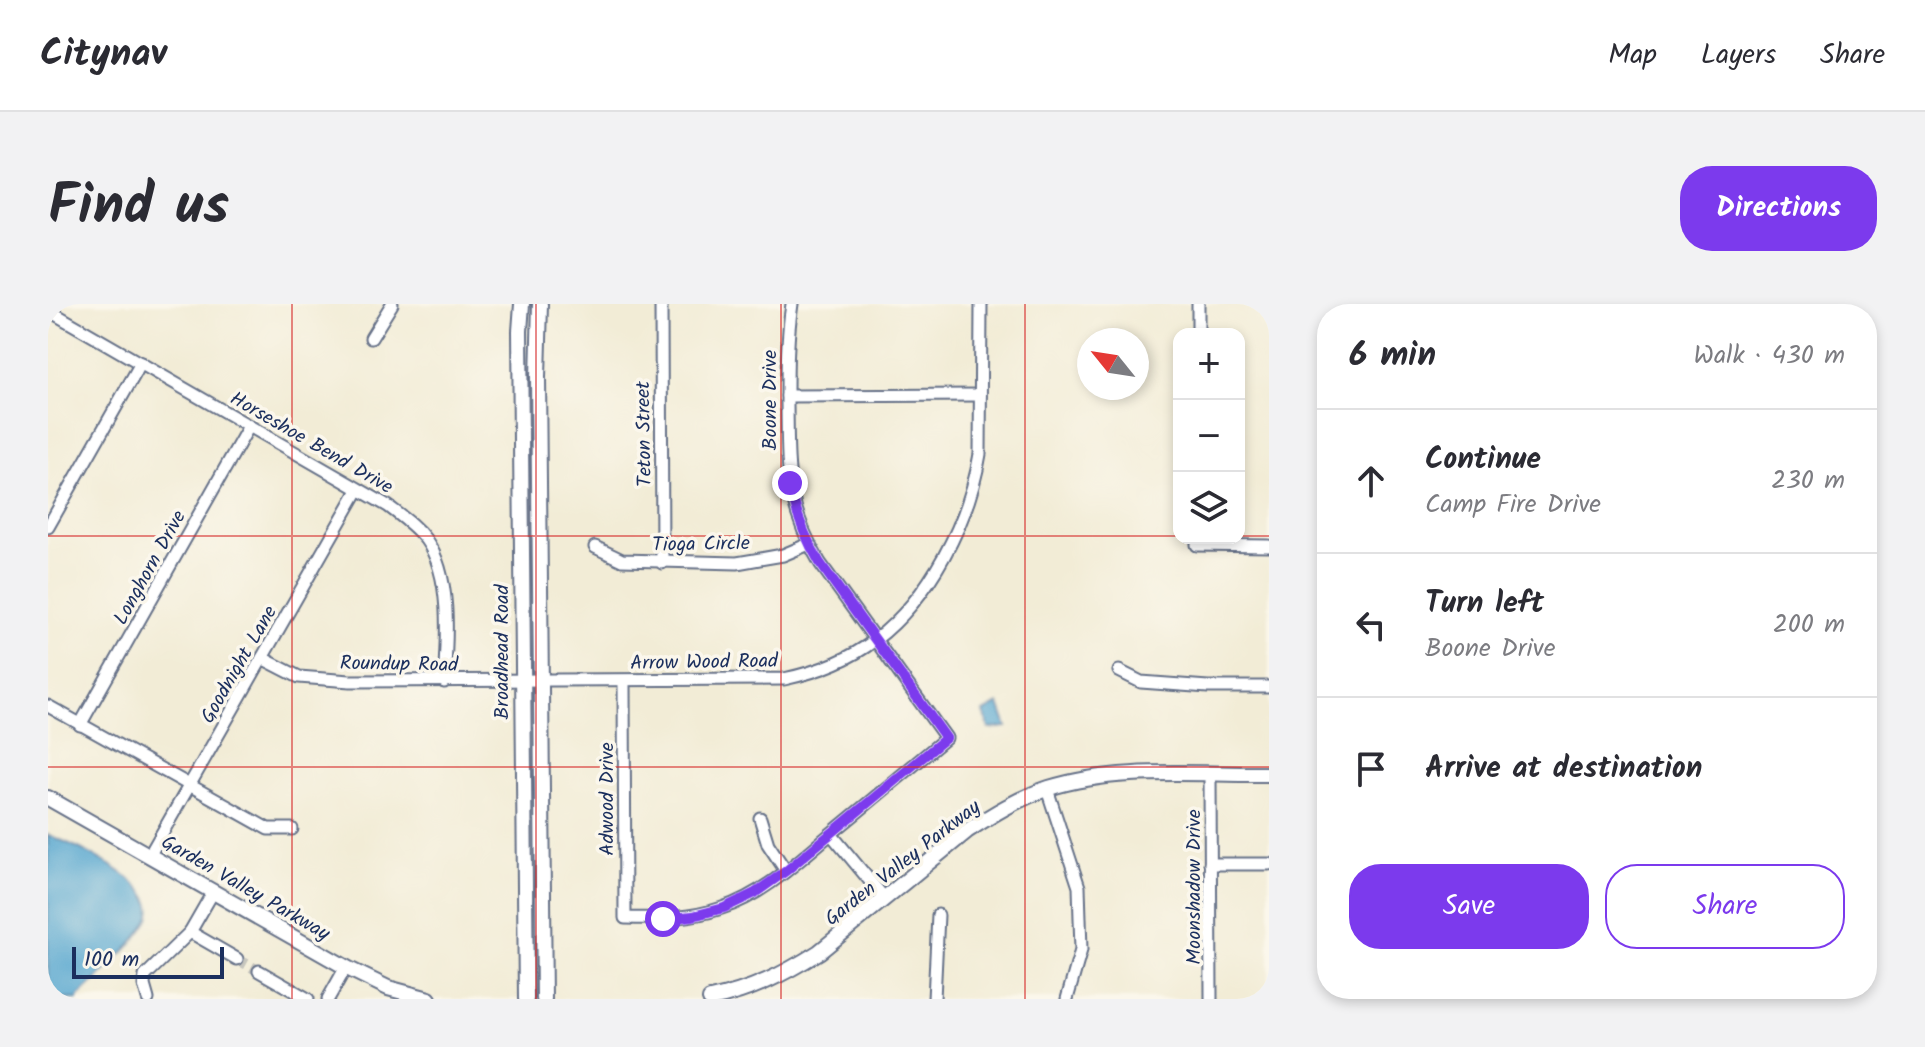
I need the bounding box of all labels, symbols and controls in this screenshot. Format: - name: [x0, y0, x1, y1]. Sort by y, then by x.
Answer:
- text: Citynav: [40, 25, 167, 85]
- text: Map: [1608, 33, 1657, 78]
- text: Layers: [1701, 33, 1776, 78]
- text: Share: [1820, 33, 1885, 78]
- text: Find us: [48, 163, 229, 253]
- button: Directions: [1680, 166, 1877, 251]
- north arrow: [1077, 328, 1149, 400]
- map controls: [1173, 328, 1245, 544]
- button: +: [1173, 328, 1245, 400]
- text: 6 min: [1349, 329, 1436, 383]
- text: Walk · 430 m: [1694, 335, 1845, 377]
- street label: Boone Drive: [755, 350, 787, 450]
- street label: Teton Street: [628, 380, 662, 487]
- street label: Horseshoe Bend Drive: [223, 384, 399, 504]
- button: −: [1173, 400, 1245, 472]
- text: Continue: [1425, 436, 1541, 484]
- icon: ahead: [1349, 459, 1393, 503]
- text: 230 m: [1771, 460, 1845, 502]
- route end: [772, 465, 808, 501]
- button: layers: [1173, 472, 1245, 544]
- text: Camp Fire Drive: [1425, 484, 1601, 526]
- street label: Longhorn Drive: [106, 505, 196, 631]
- street label: Tioga Circle: [652, 528, 750, 562]
- text: Turn left: [1425, 580, 1544, 628]
- street label: Broadhead Road: [487, 583, 519, 719]
- street label: Goodnight Lane: [193, 600, 287, 730]
- icon: left: [1349, 603, 1393, 647]
- text: 200 m: [1773, 604, 1845, 646]
- text: Boone Drive: [1425, 628, 1555, 670]
- street label: Arrow Wood Road: [630, 646, 779, 680]
- street label: Roundup Road: [340, 648, 459, 682]
- street label: Adwood Drive: [592, 742, 624, 856]
- text: Arrive at destination: [1425, 745, 1702, 793]
- icon: arrive: [1349, 747, 1393, 791]
- street label: Garden Valley Parkway: [818, 792, 989, 935]
- street label: Moonshadow Drive: [1179, 809, 1211, 965]
- street label: Garden Valley Parkway: [154, 827, 336, 951]
- button: Save: [1349, 864, 1589, 949]
- button: Share: [1605, 864, 1845, 949]
- route start: [645, 901, 681, 937]
- scale bar: [72, 943, 224, 979]
- text: 100 m: [84, 943, 139, 978]

